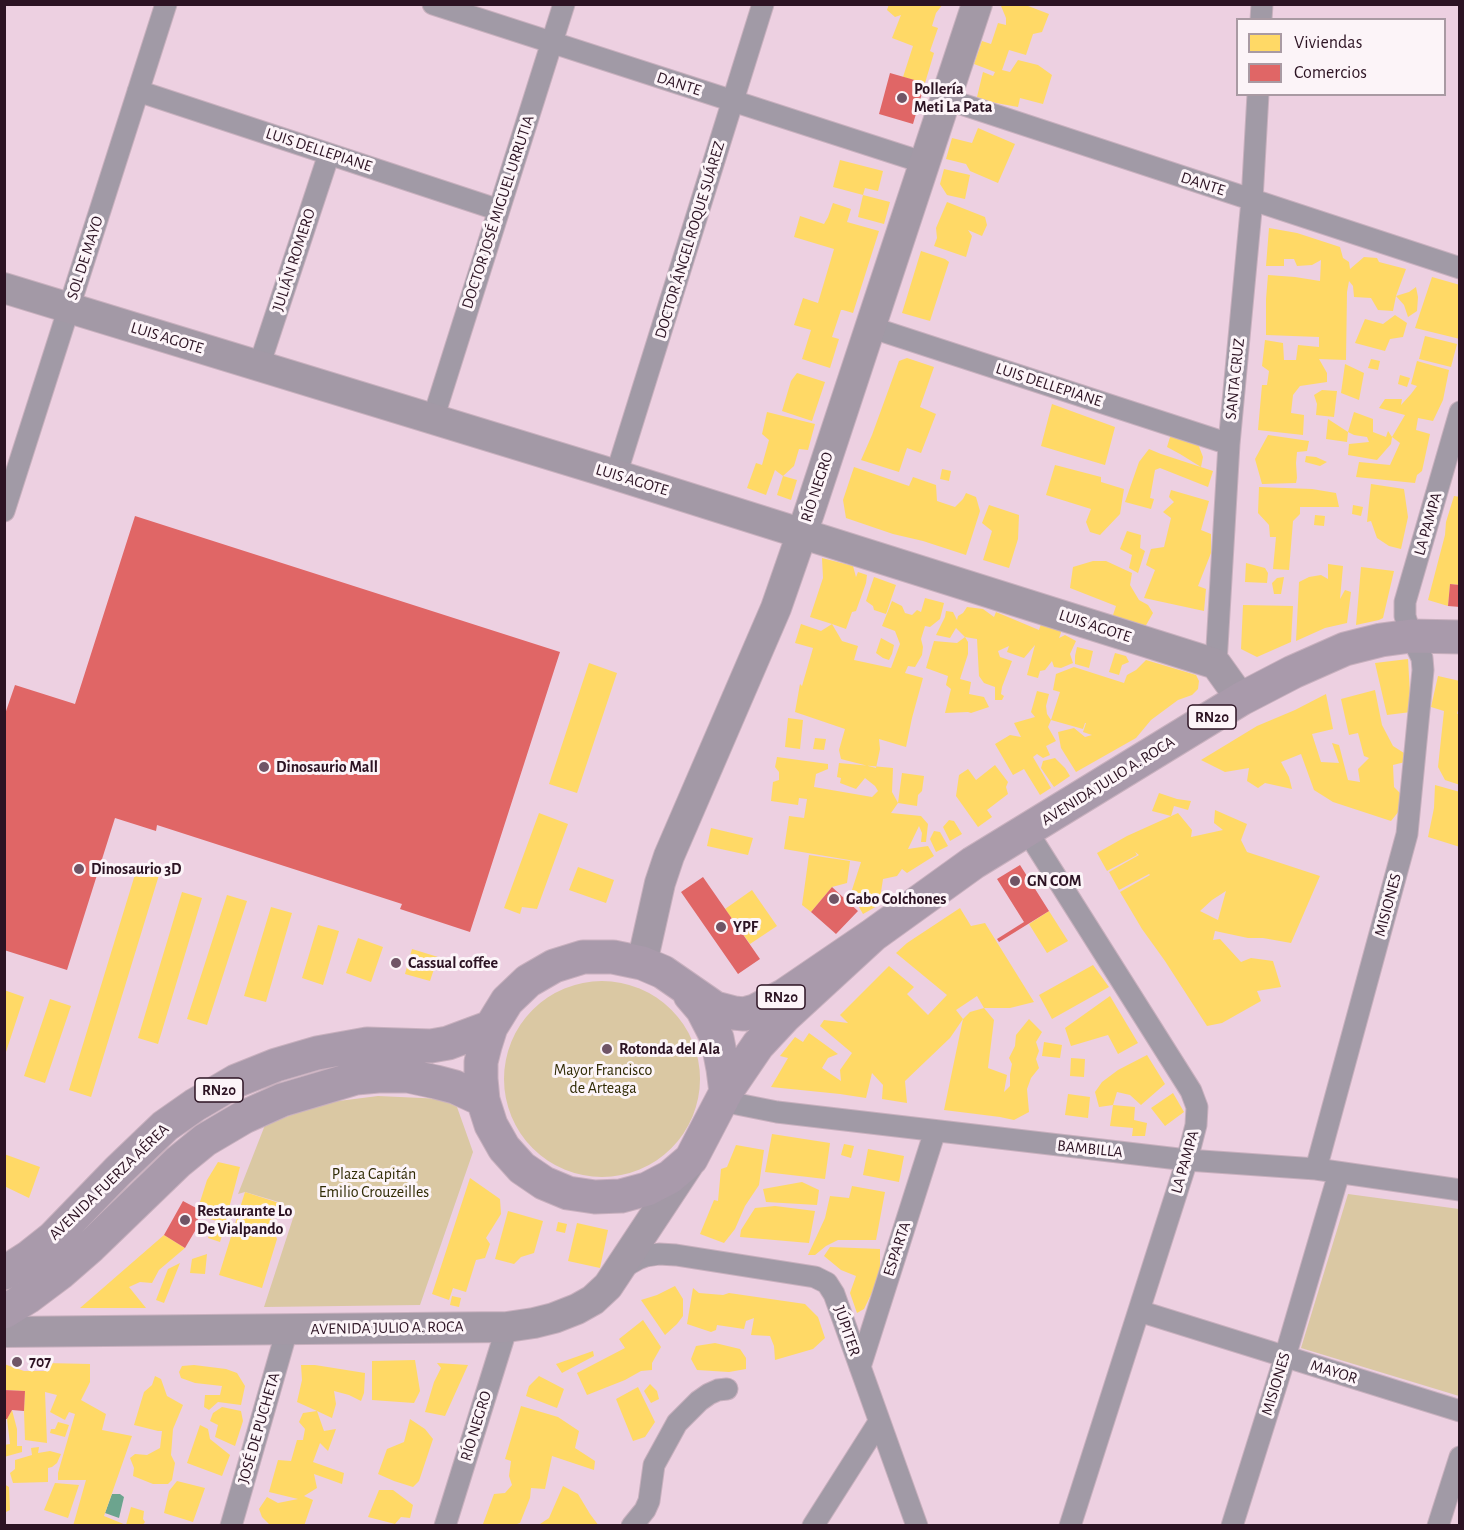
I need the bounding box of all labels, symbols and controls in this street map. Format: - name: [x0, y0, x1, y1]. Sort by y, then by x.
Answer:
- legend: [1236, 18, 1446, 96]
- text: Viviendas: [1294, 34, 1362, 52]
- text: Comercios: [1294, 64, 1367, 82]
- street label: DANTE: [654, 68, 704, 100]
- place label: Pollería Meti La Pata: [914, 79, 992, 117]
- marker: Pollería Meti La Pata: [895, 91, 909, 105]
- street label: DOCTOR JOSÉ MIGUEL URRUTIA: [458, 113, 538, 311]
- street label: LUIS DELLEPIANE: [263, 124, 375, 176]
- street label: DOCTOR ÁNGEL ROQUE SUÁREZ: [651, 139, 729, 341]
- street label: DANTE: [1178, 168, 1228, 200]
- street label: JULIÁN ROMERO: [268, 206, 320, 314]
- street label: SOL DE MAYO: [62, 214, 108, 302]
- street label: LUIS AGOTE: [128, 318, 206, 358]
- street label: SANTA CRUZ: [1221, 337, 1249, 421]
- street label: LUIS DELLEPIANE: [993, 359, 1105, 411]
- street label: RÍO NEGRO: [797, 450, 837, 524]
- street label: LUIS AGOTE: [593, 460, 671, 500]
- street label: LA PAMPA: [1410, 490, 1446, 558]
- street label: LUIS AGOTE: [1056, 605, 1134, 647]
- road number: RN20: [1188, 705, 1236, 729]
- street label: AVENIDA JULIO A. ROCA: [1038, 732, 1178, 830]
- place label: Dinosaurio Mall: [276, 757, 378, 777]
- marker: Dinosaurio Mall: [257, 760, 271, 774]
- place label: Dinosaurio 3D: [91, 859, 182, 879]
- marker: Dinosaurio 3D: [72, 862, 86, 876]
- place label: GN COM: [1027, 871, 1081, 891]
- street label: MISIONES: [1370, 871, 1406, 939]
- marker: GN COM: [1008, 874, 1022, 888]
- place label: Gabo Colchones: [846, 889, 947, 909]
- marker: Gabo Colchones: [827, 892, 841, 906]
- place label: YPF: [733, 917, 758, 937]
- marker: YPF: [714, 920, 728, 934]
- place label: Cassual coffee: [408, 953, 498, 973]
- marker: Cassual coffee: [389, 956, 403, 970]
- road number: RN20: [757, 985, 805, 1009]
- place label: Rotonda del Ala: [619, 1039, 720, 1059]
- marker: Rotonda del Ala: [600, 1042, 614, 1056]
- park label: Mayor Francisco de Arteaga: [554, 1060, 652, 1098]
- road number: RN20: [195, 1078, 243, 1102]
- street label: AVENIDA FUERZA AÉREA: [45, 1120, 173, 1244]
- street label: LA PAMPA: [1167, 1128, 1203, 1196]
- street label: BAMBILLA: [1056, 1136, 1124, 1162]
- park label: Plaza Capitán Emilio Crouzeilles: [319, 1164, 429, 1202]
- place label: Restaurante Lo De Vialpando: [197, 1201, 292, 1239]
- marker: Restaurante Lo De Vialpando: [178, 1213, 192, 1227]
- street label: ESPARTA: [879, 1219, 915, 1279]
- street label: JÚPITER: [829, 1303, 865, 1359]
- street label: AVENIDA JULIO A. ROCA: [310, 1317, 464, 1339]
- street label: MISIONES: [1257, 1350, 1295, 1418]
- place label: 707: [29, 1352, 51, 1372]
- marker: 707: [10, 1355, 24, 1369]
- street label: MAYOR: [1308, 1356, 1360, 1388]
- street label: JOSÉ DE PUCHETA: [234, 1370, 284, 1486]
- street label: RÍO NEGRO: [456, 1388, 496, 1464]

